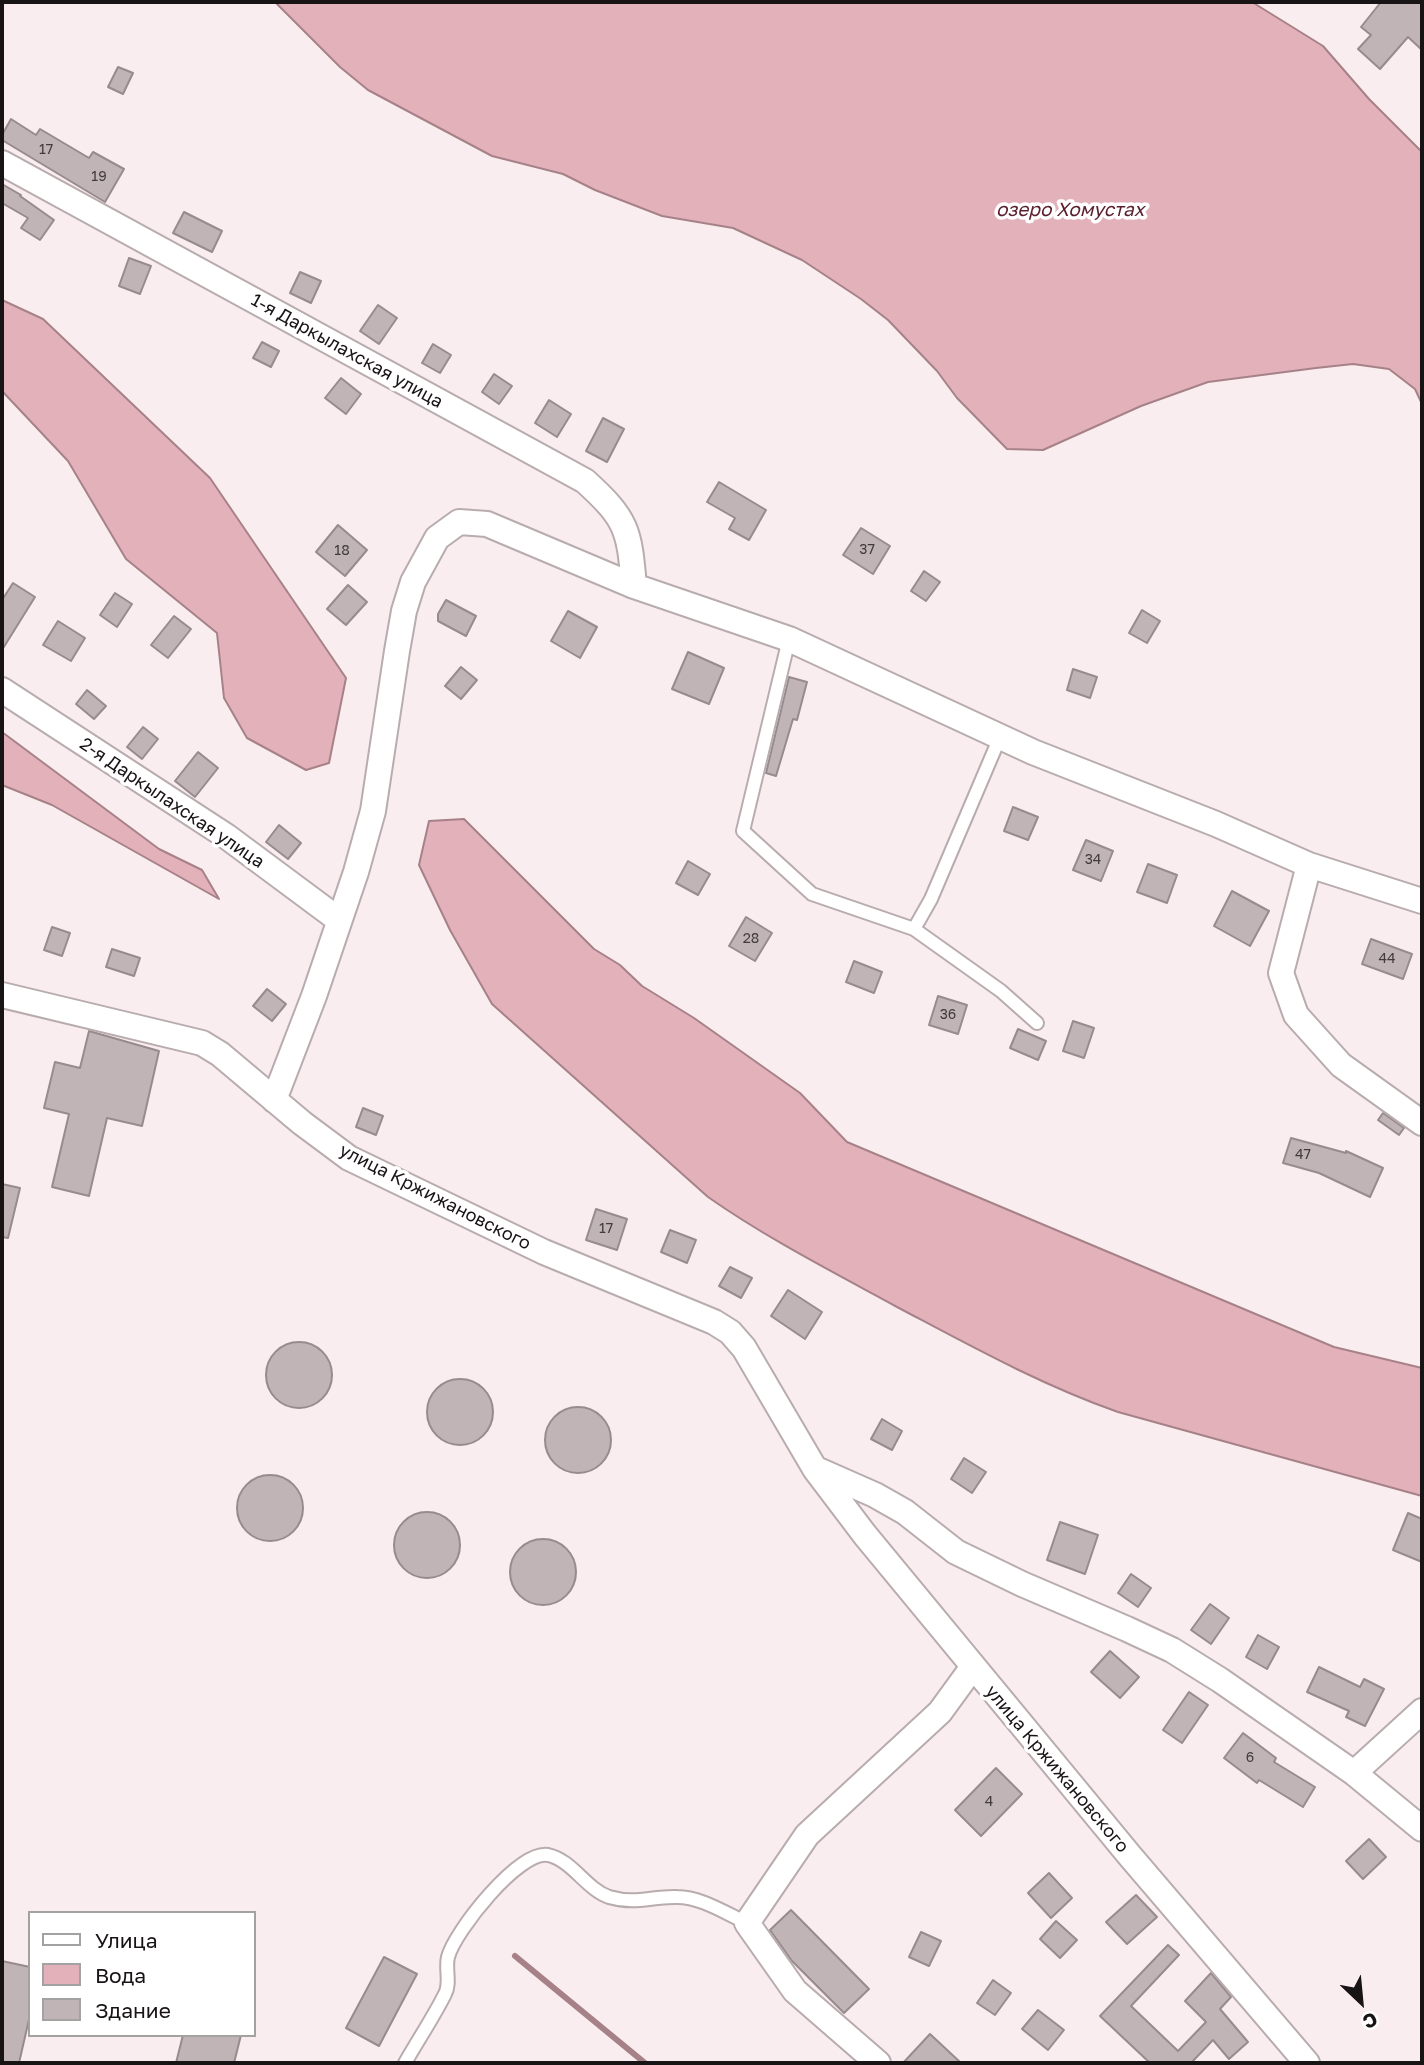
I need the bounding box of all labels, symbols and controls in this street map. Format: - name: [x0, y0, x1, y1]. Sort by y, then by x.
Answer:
- house number: 17: [39, 142, 53, 158]
- house number: 19: [91, 169, 107, 185]
- water label: озеро Хомустах: [996, 199, 1144, 221]
- street label: 1-я Даркылахская улица: [247, 289, 447, 413]
- house number: 37: [859, 542, 875, 558]
- house number: 18: [334, 543, 350, 559]
- street label: 2-я Даркылахская улица: [76, 733, 268, 873]
- house number: 34: [1085, 852, 1101, 868]
- house number: 28: [743, 931, 759, 947]
- house number: 44: [1378, 951, 1396, 967]
- house number: 36: [940, 1007, 956, 1023]
- street label: улица Кржижановского: [336, 1139, 534, 1255]
- house number: 47: [1295, 1147, 1311, 1163]
- house number: 17: [599, 1221, 613, 1237]
- street label: улица Кржижановского: [981, 1681, 1133, 1857]
- house number: 6: [1246, 1750, 1254, 1766]
- house number: 4: [985, 1794, 993, 1810]
- legend: [28, 1911, 256, 2037]
- text: Улица: [95, 1927, 158, 1953]
- text: Вода: [95, 1962, 146, 1988]
- north arrow: [1326, 1967, 1396, 2037]
- text: Здание: [95, 1997, 171, 2023]
- text: С: [1359, 2008, 1382, 2035]

